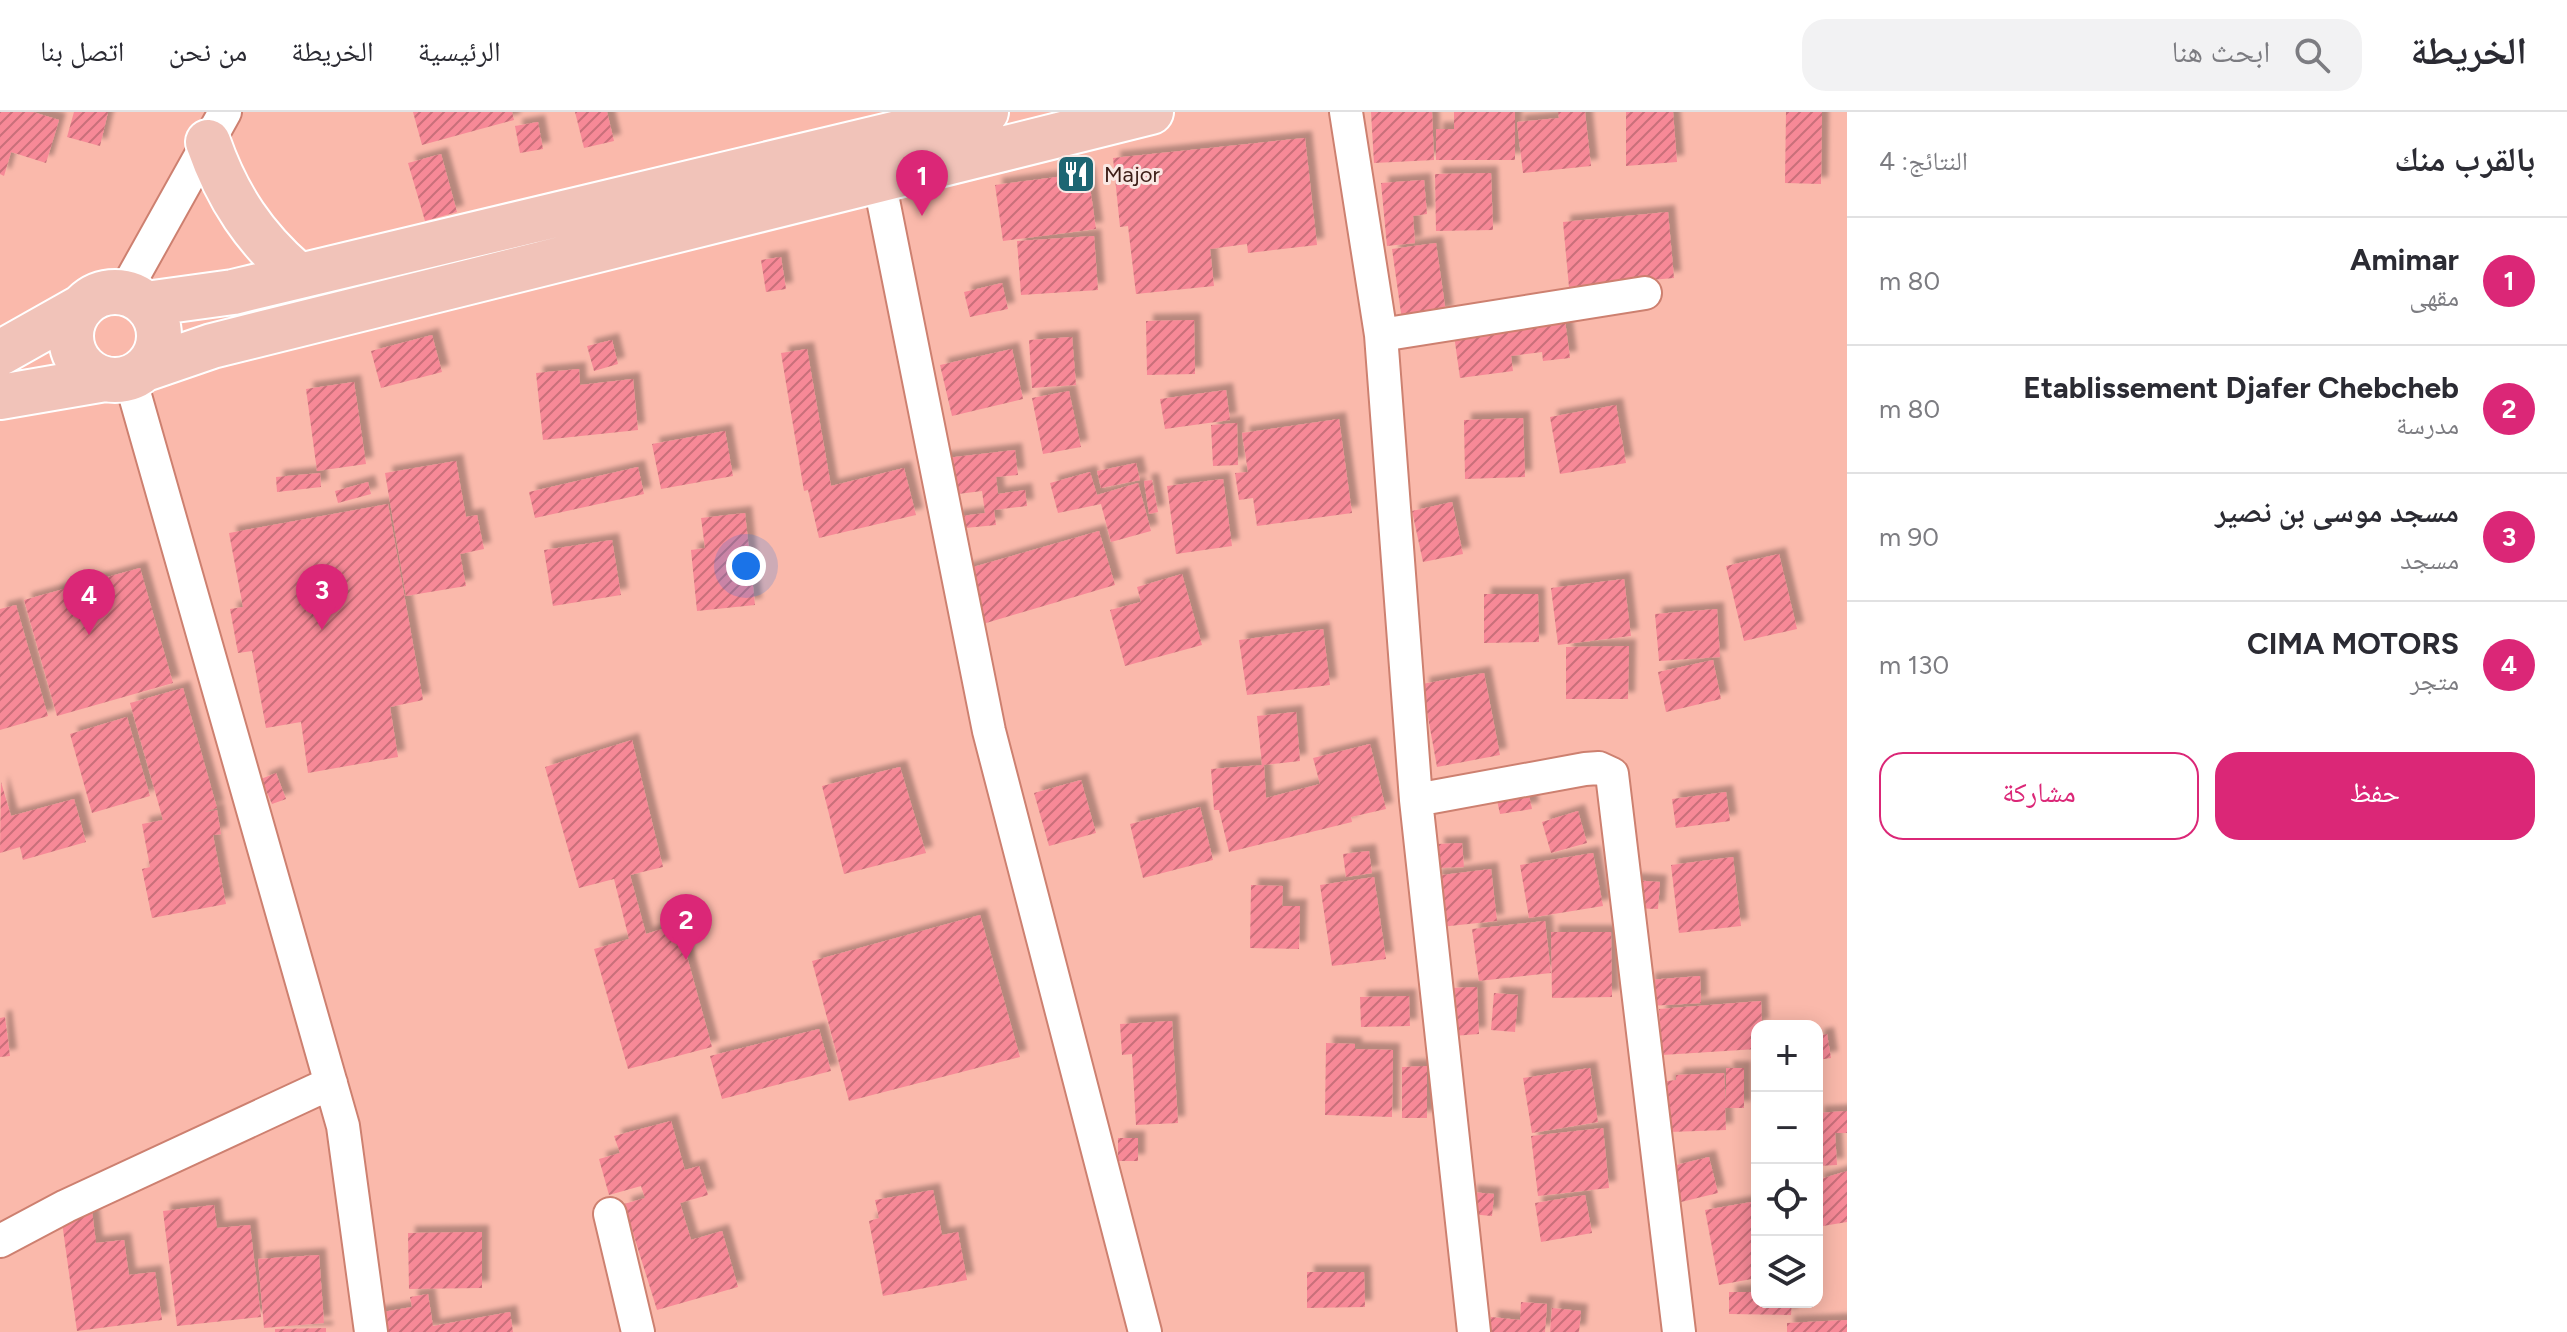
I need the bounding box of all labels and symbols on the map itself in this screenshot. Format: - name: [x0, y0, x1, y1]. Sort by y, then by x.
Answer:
- pin: 1: [896, 150, 948, 216]
- restaurant icon: Major: [1055, 153, 1097, 195]
- place label: Major: [1104, 161, 1161, 188]
- your location: [726, 546, 766, 586]
- pin: 3: [296, 564, 348, 630]
- pin: 4: [63, 569, 115, 635]
- pin: 2: [660, 894, 712, 960]

